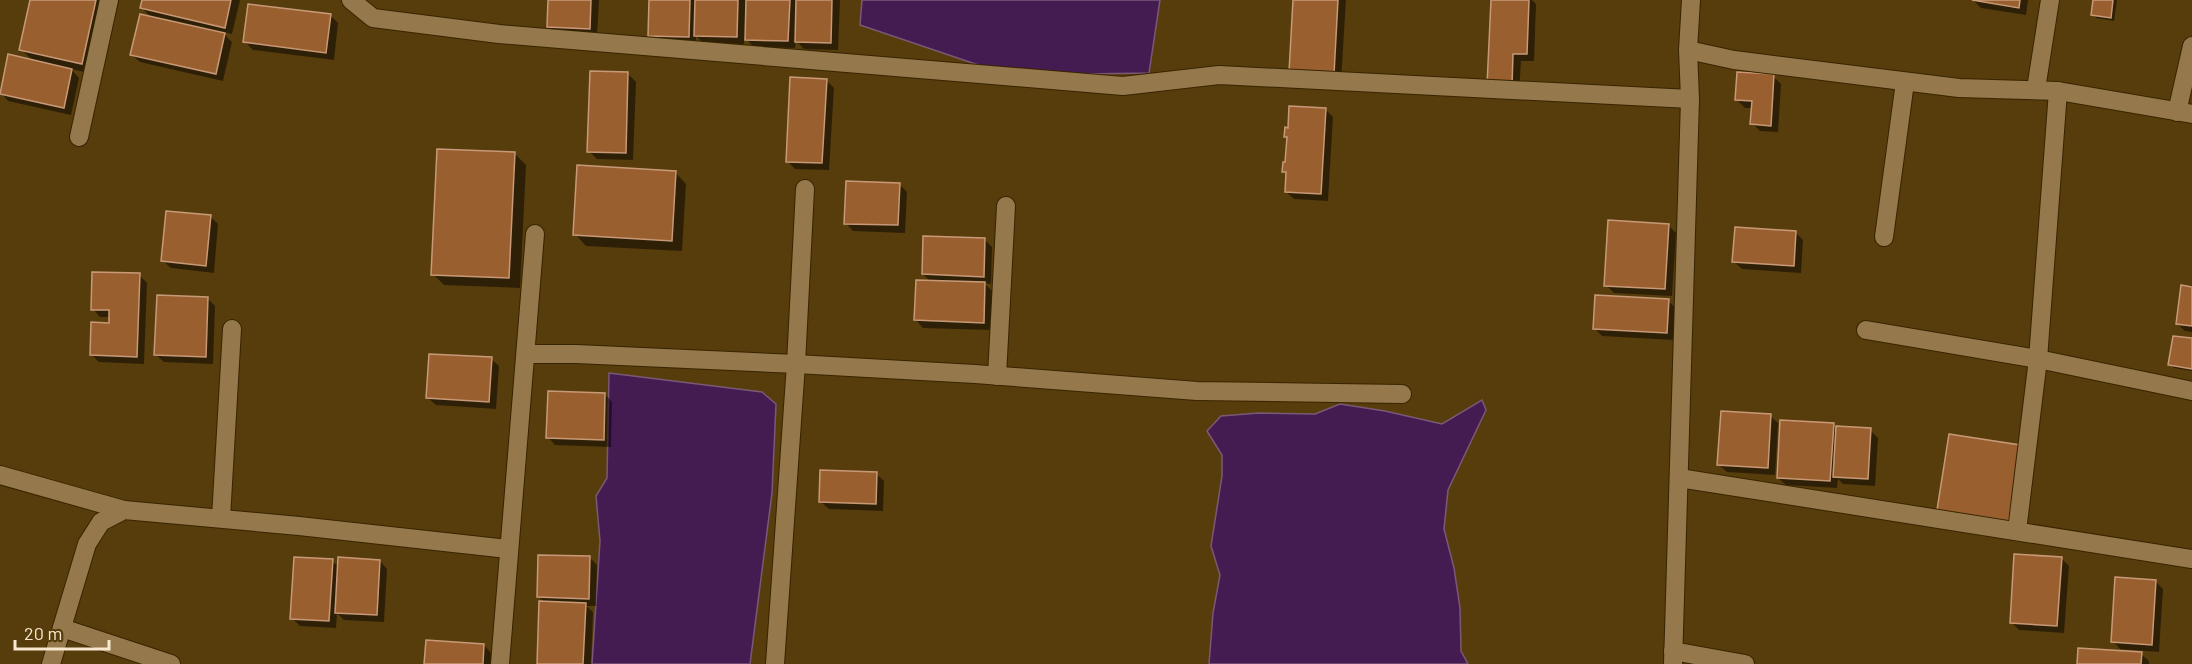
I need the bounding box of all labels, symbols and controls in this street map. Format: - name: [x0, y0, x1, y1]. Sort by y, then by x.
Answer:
- scale bar: [15, 613, 110, 651]
- text: 20 m: [24, 622, 62, 644]

